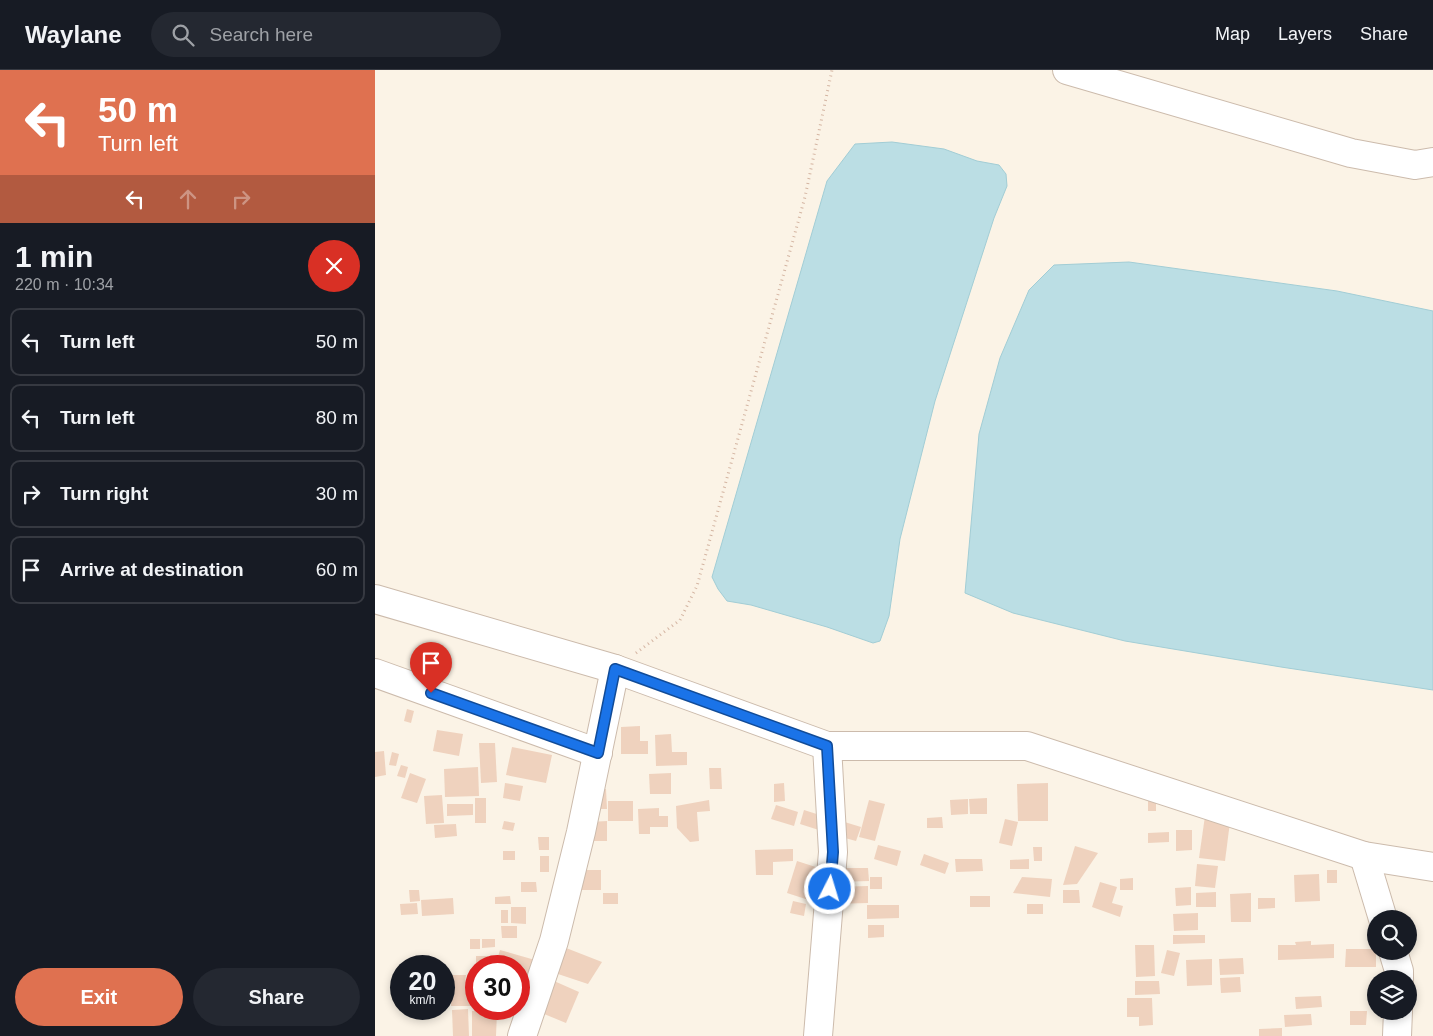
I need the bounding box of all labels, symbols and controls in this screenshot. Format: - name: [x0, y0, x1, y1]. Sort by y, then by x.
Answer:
- search box: [151, 12, 501, 57]
- text: Waylane: [25, 21, 121, 48]
- icon: search: [169, 21, 197, 49]
- text: Search here: [209, 24, 313, 45]
- text: Map: [1215, 24, 1250, 44]
- text: Layers: [1278, 24, 1332, 44]
- text: Share: [1360, 24, 1408, 44]
- icon: left: [15, 90, 80, 155]
- text: 50 m: [98, 90, 178, 129]
- text: Turn left: [98, 131, 178, 156]
- icon: left: [121, 185, 149, 213]
- icon: ahead: [174, 185, 202, 213]
- icon: right: [227, 185, 255, 213]
- text: 1 min: [15, 240, 93, 273]
- button: close: [308, 240, 360, 292]
- text: 220 m · 10:34: [15, 276, 114, 293]
- icon: left: [17, 328, 45, 356]
- text: Turn left: [60, 331, 135, 352]
- text: 50 m: [316, 331, 358, 352]
- icon: left: [17, 404, 45, 432]
- text: Turn left: [60, 407, 135, 428]
- text: 80 m: [316, 407, 358, 428]
- icon: right: [17, 480, 45, 508]
- text: Turn right: [60, 483, 148, 504]
- text: 30 m: [316, 483, 358, 504]
- icon: arrive: [17, 556, 45, 584]
- text: Arrive at destination: [60, 559, 244, 580]
- text: 60 m: [316, 559, 358, 580]
- pin: [410, 642, 452, 693]
- icon: arrive: [417, 649, 445, 677]
- position arrow: [803, 862, 855, 914]
- map controls: [1367, 910, 1417, 1020]
- button: search: [1367, 910, 1417, 960]
- speed limit sign: 30: [465, 955, 530, 1020]
- text: 20: [409, 967, 436, 995]
- button: Exit: [15, 968, 183, 1026]
- button: Share: [193, 968, 360, 1026]
- button: layers: [1367, 970, 1417, 1020]
- text: km/h: [409, 993, 436, 1007]

